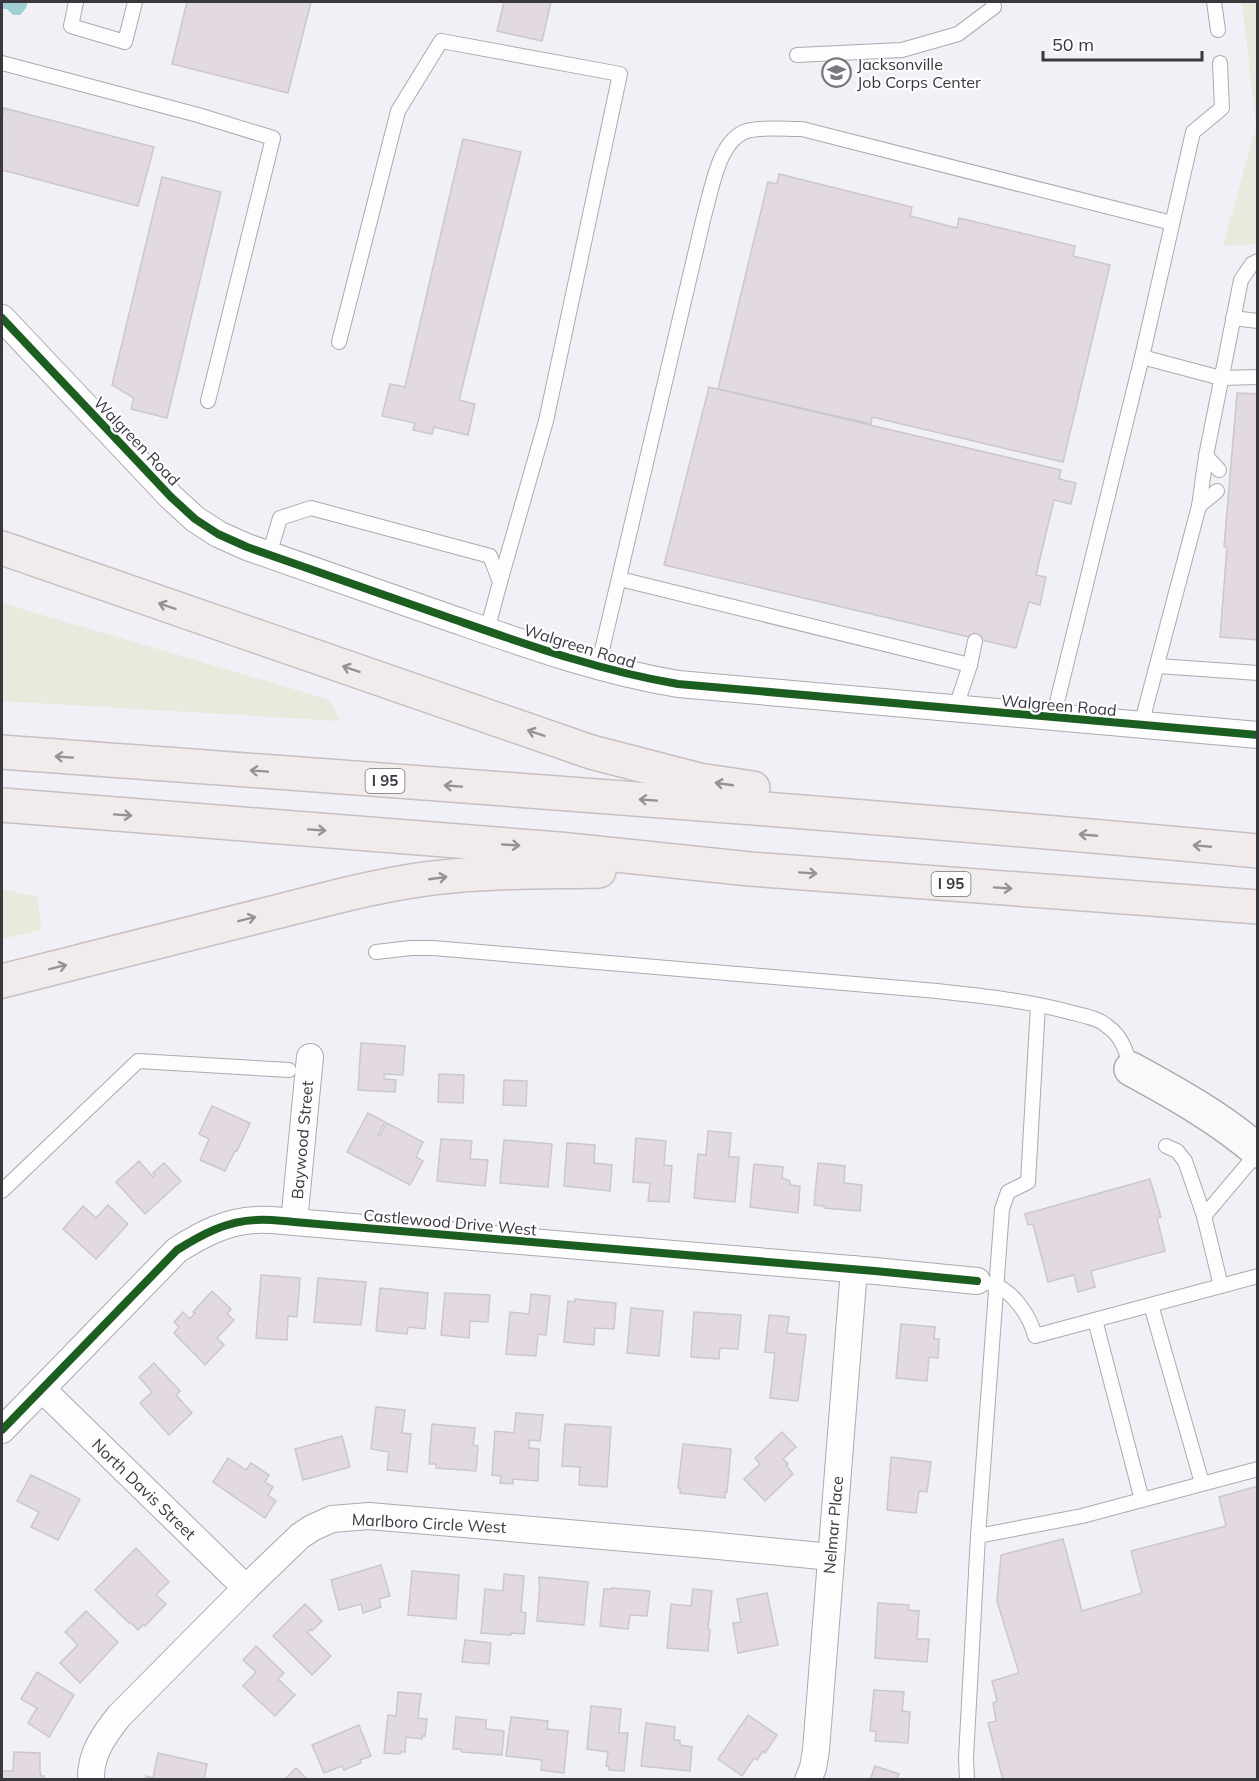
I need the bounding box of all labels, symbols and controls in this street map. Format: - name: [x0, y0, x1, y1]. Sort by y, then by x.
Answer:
- scale bar: [1043, 24, 1202, 62]
- text: 50 m: [1052, 33, 1094, 56]
- place label: Jacksonville Job Corps Center: [857, 54, 981, 92]
- school or university icon: Jacksonville Job Corps Center: [820, 57, 852, 89]
- street label: Walgreen Road: [90, 392, 184, 490]
- one-way arrow: [158, 599, 177, 610]
- street label: Walgreen Road: [522, 620, 638, 672]
- one-way arrow: [342, 663, 361, 674]
- street label: Walgreen Road: [1000, 690, 1118, 720]
- one-way arrow: [527, 727, 546, 738]
- one-way arrow: [55, 751, 75, 762]
- one-way arrow: [249, 766, 269, 777]
- road number: I 95: [366, 769, 404, 793]
- one-way arrow: [714, 778, 734, 789]
- one-way arrow: [444, 780, 464, 791]
- one-way arrow: [638, 795, 658, 806]
- one-way arrow: [112, 809, 132, 820]
- one-way arrow: [307, 825, 327, 836]
- one-way arrow: [1078, 829, 1098, 840]
- one-way arrow: [501, 840, 521, 851]
- one-way arrow: [1192, 840, 1212, 851]
- one-way arrow: [798, 868, 818, 879]
- one-way arrow: [427, 872, 447, 883]
- road number: I 95: [932, 872, 970, 896]
- one-way arrow: [992, 883, 1012, 894]
- one-way arrow: [237, 912, 256, 924]
- one-way arrow: [48, 960, 67, 972]
- street label: Baywood Street: [287, 1079, 317, 1200]
- street label: Castlewood Drive West: [363, 1204, 538, 1240]
- street label: North Davis Street: [88, 1434, 200, 1544]
- street label: Nelmar Place: [819, 1475, 847, 1575]
- street label: Marlboro Circle West: [351, 1509, 507, 1537]

